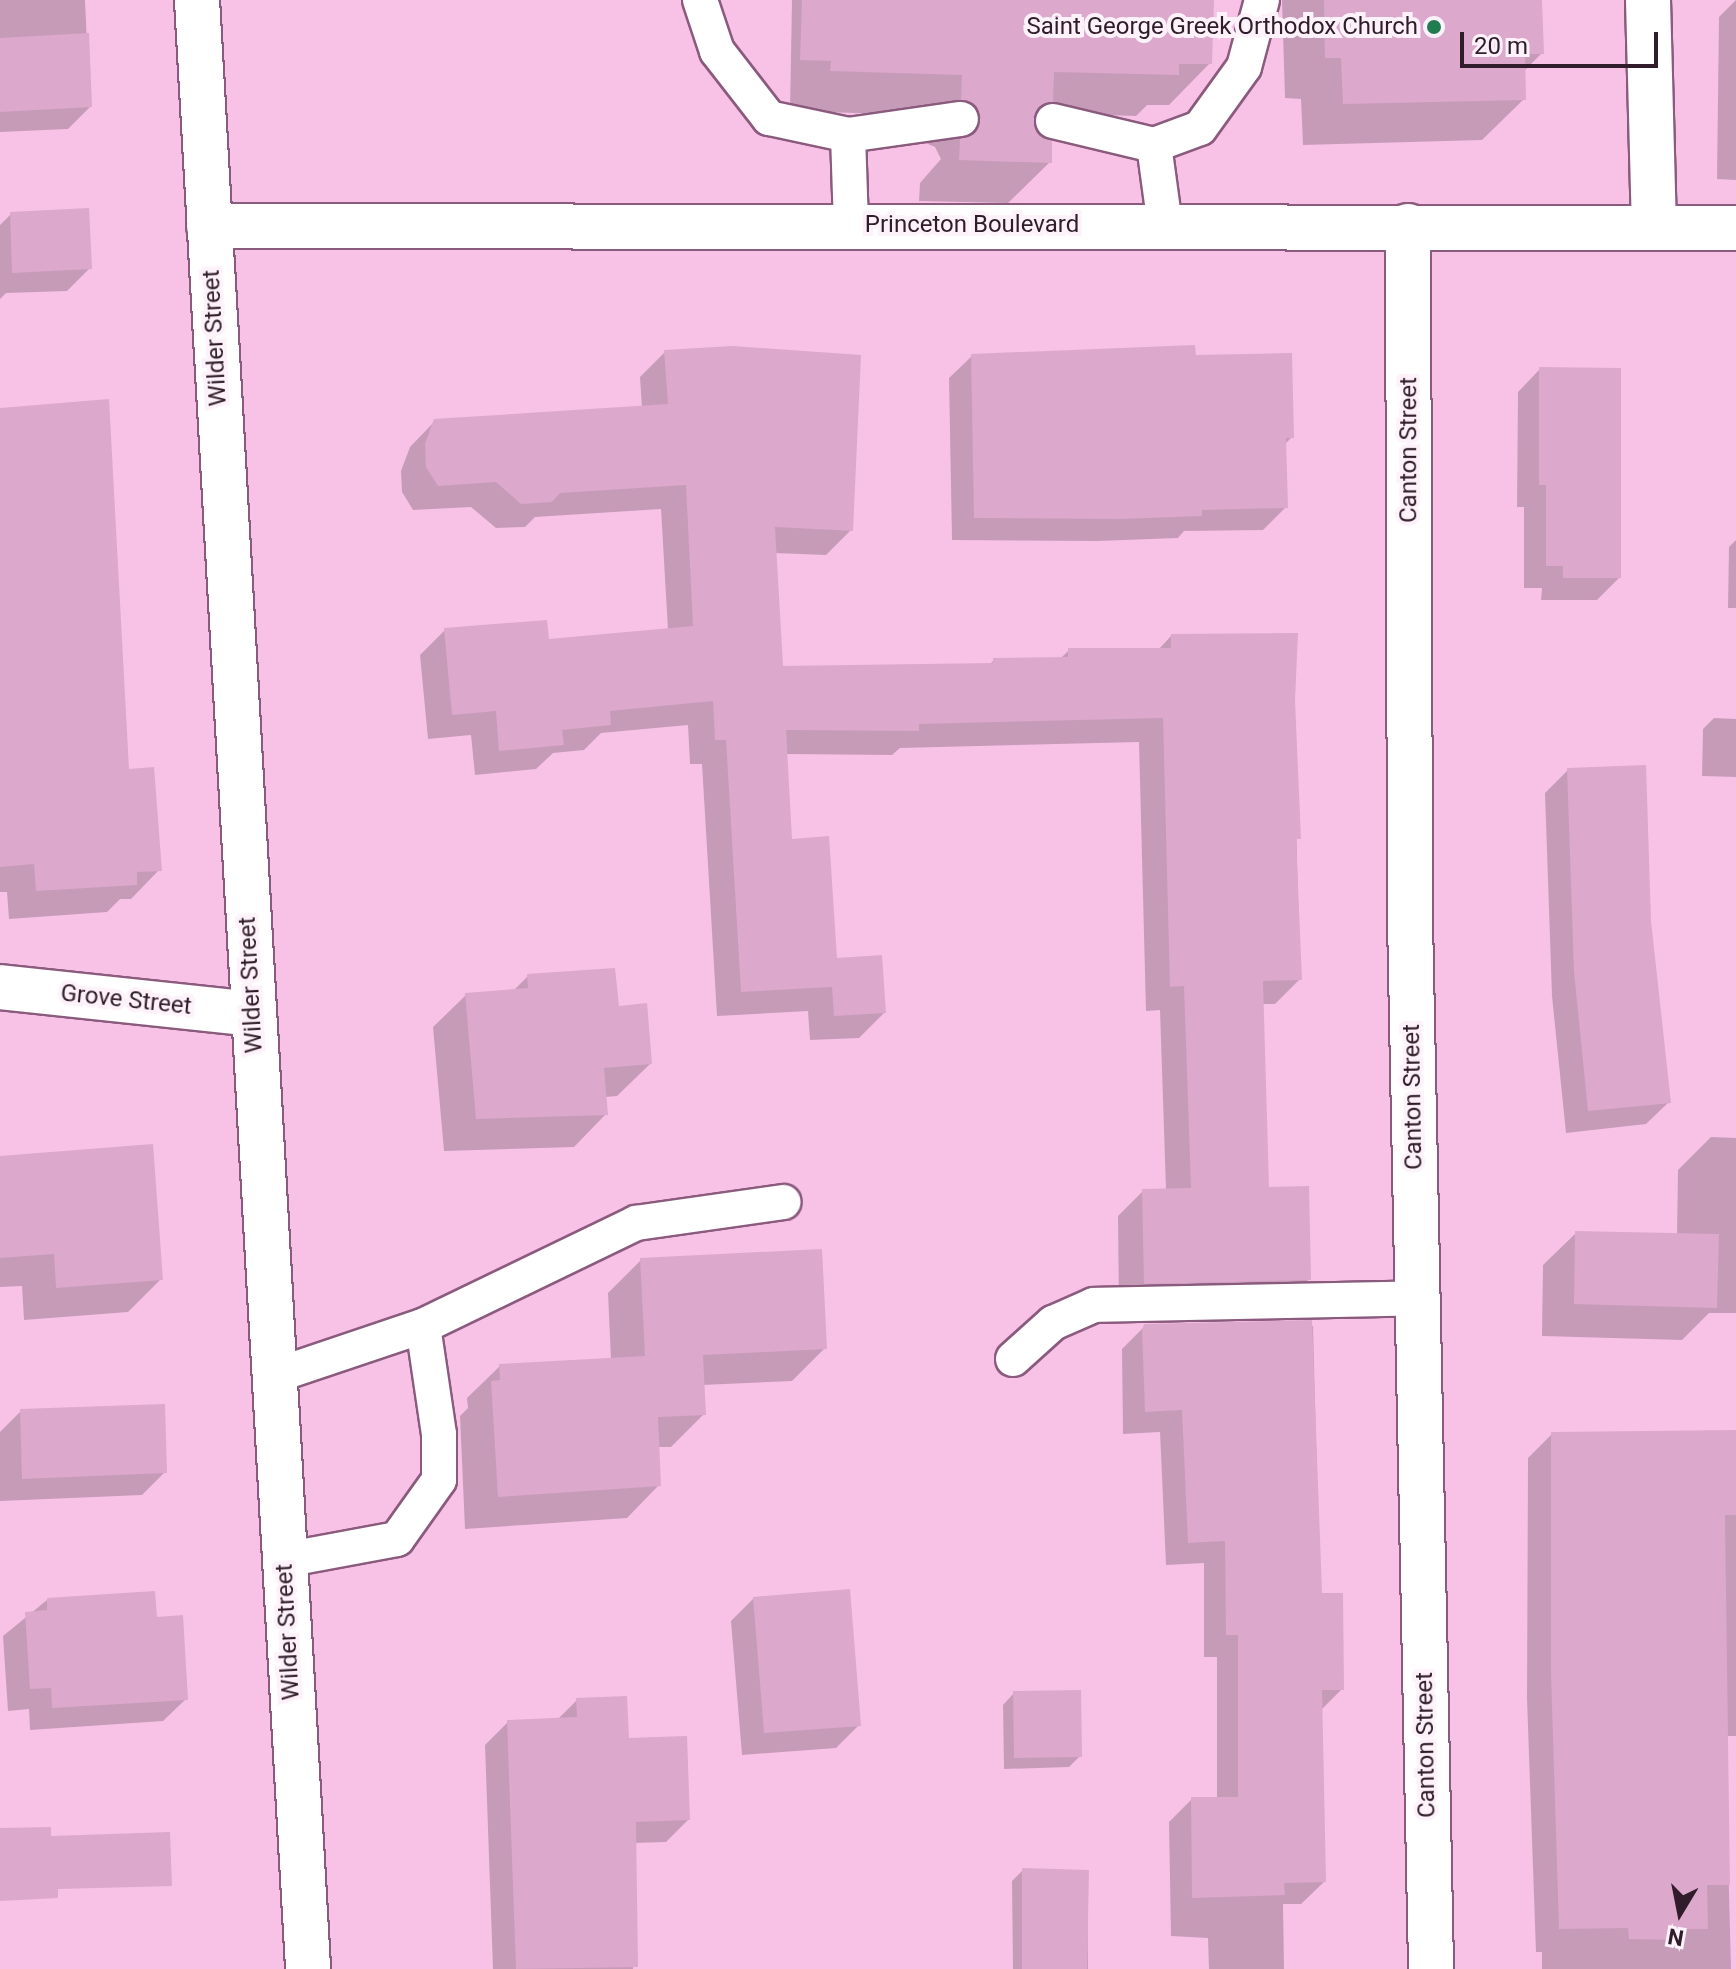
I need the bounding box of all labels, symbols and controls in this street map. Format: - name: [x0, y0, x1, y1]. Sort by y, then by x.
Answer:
- place label: Saint George Greek Orthodox Church: [1027, 13, 1418, 41]
- scale bar: [1464, 16, 1662, 66]
- marker: Saint George Greek Orthodox Church: [1425, 18, 1443, 36]
- text: 20 m: [1474, 32, 1528, 60]
- street label: Princeton Boulevard: [865, 211, 1079, 239]
- street label: Wilder Street: [197, 269, 233, 407]
- street label: Canton Street: [1395, 377, 1423, 523]
- street label: Wilder Street: [233, 916, 269, 1054]
- street label: Grove Street: [59, 979, 193, 1021]
- street label: Canton Street: [1397, 1024, 1429, 1170]
- street label: Wilder Street: [270, 1563, 306, 1701]
- street label: Canton Street: [1410, 1672, 1442, 1818]
- north arrow: [1640, 1873, 1720, 1953]
- text: N: [1666, 1923, 1686, 1951]

